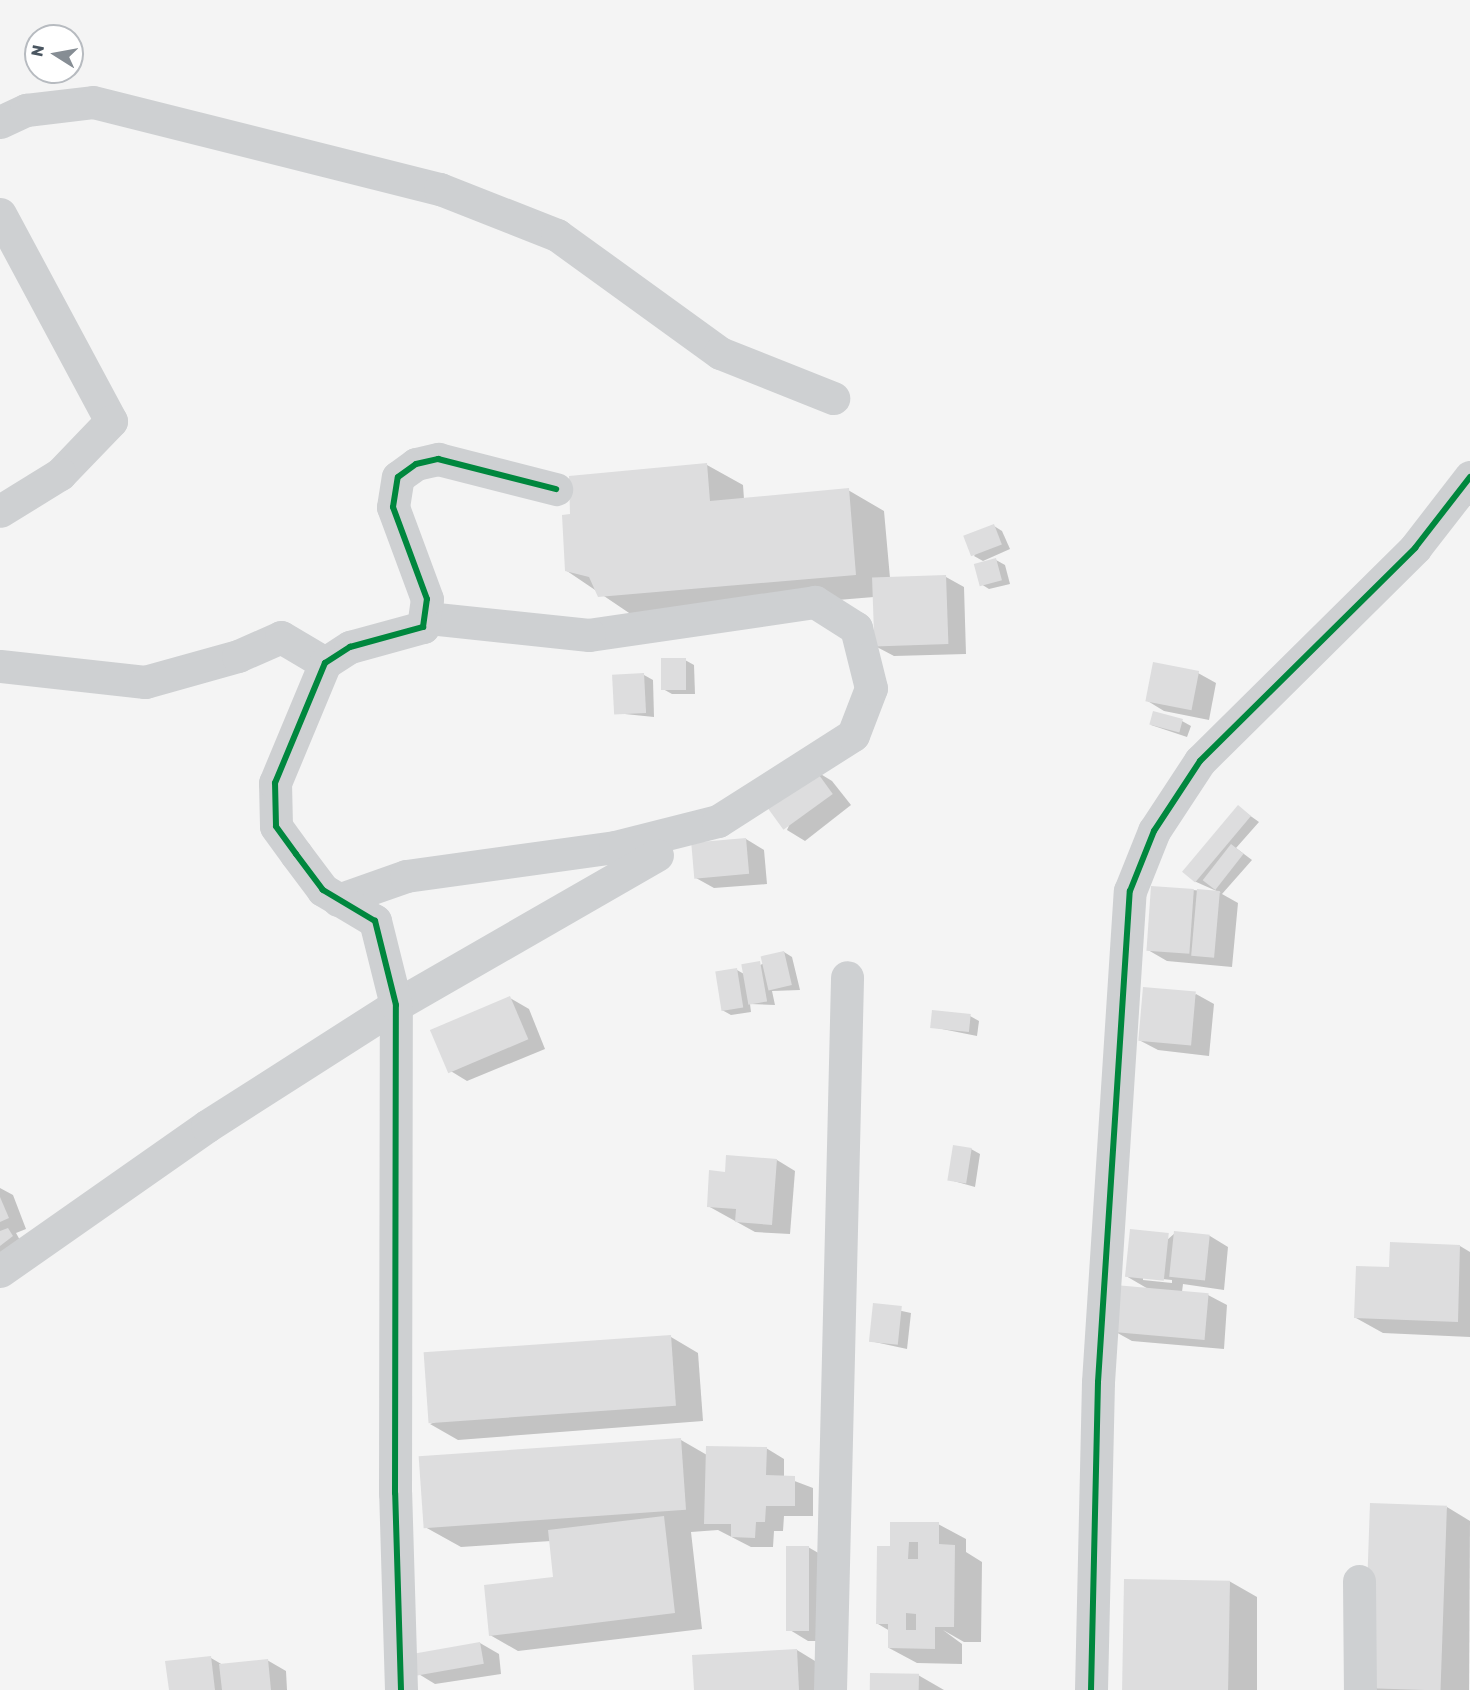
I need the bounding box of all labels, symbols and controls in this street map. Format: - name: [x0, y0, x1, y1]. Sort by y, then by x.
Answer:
- north arrow: [24, 24, 84, 84]
- text: N: [27, 43, 48, 58]

